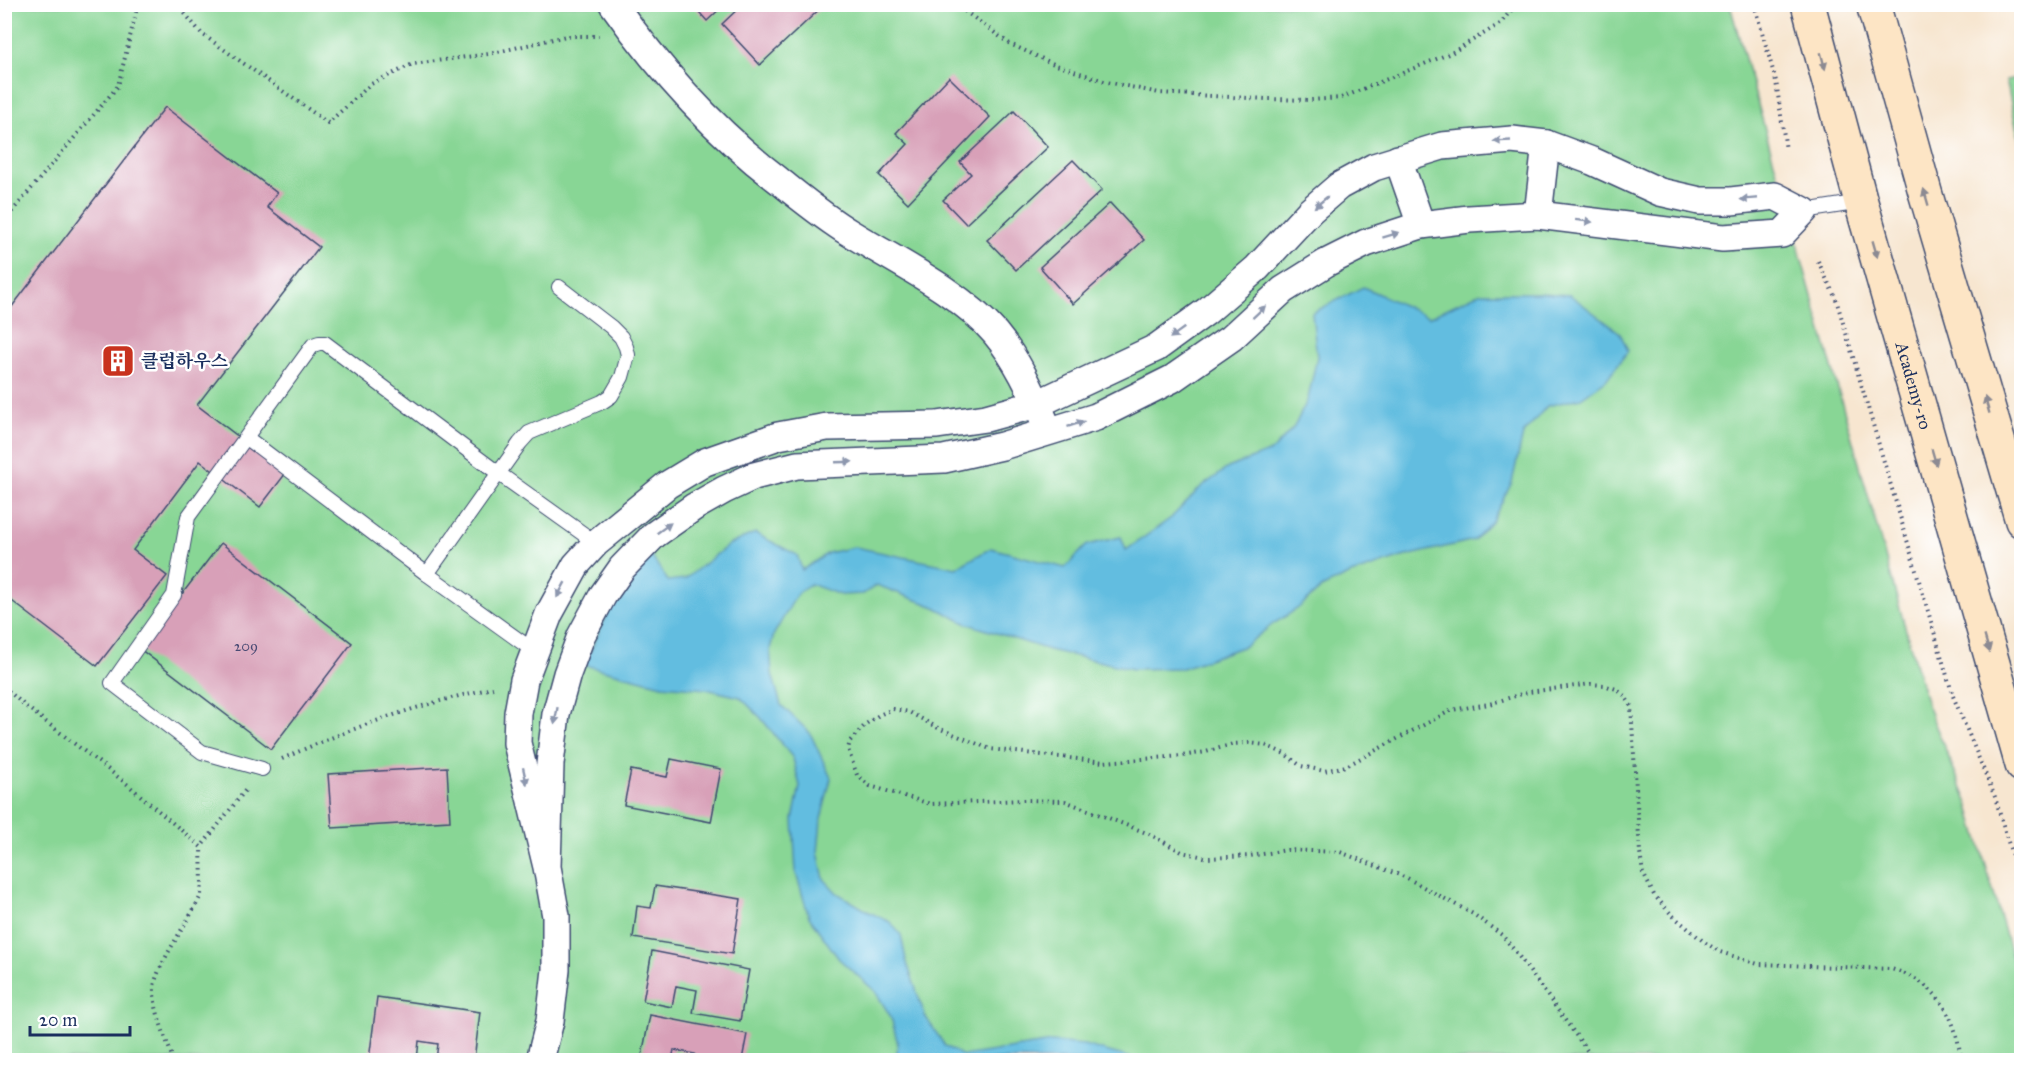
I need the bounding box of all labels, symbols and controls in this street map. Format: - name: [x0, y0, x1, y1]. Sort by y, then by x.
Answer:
- one-way arrow: [1819, 52, 1828, 70]
- one-way arrow: [1492, 136, 1511, 145]
- one-way arrow: [1921, 188, 1930, 206]
- one-way arrow: [1739, 194, 1758, 204]
- one-way arrow: [1314, 195, 1329, 208]
- one-way arrow: [1574, 216, 1593, 225]
- one-way arrow: [1382, 230, 1400, 239]
- one-way arrow: [1871, 240, 1880, 258]
- one-way arrow: [1252, 306, 1266, 320]
- one-way arrow: [1169, 327, 1185, 339]
- street label: Academy-ro: [1890, 338, 1937, 432]
- building icon: 클럽하우스: [100, 343, 136, 379]
- place label: 클럽하우스: [141, 350, 229, 372]
- one-way arrow: [1982, 396, 1991, 414]
- one-way arrow: [1067, 418, 1085, 428]
- one-way arrow: [1930, 448, 1939, 466]
- one-way arrow: [834, 457, 853, 467]
- one-way arrow: [656, 522, 672, 534]
- one-way arrow: [556, 582, 567, 598]
- one-way arrow: [1983, 635, 1992, 653]
- house number: 209: [234, 637, 258, 655]
- one-way arrow: [551, 707, 560, 726]
- one-way arrow: [520, 766, 530, 785]
- scale bar: [30, 999, 130, 1037]
- text: 20 m: [39, 1009, 77, 1031]

